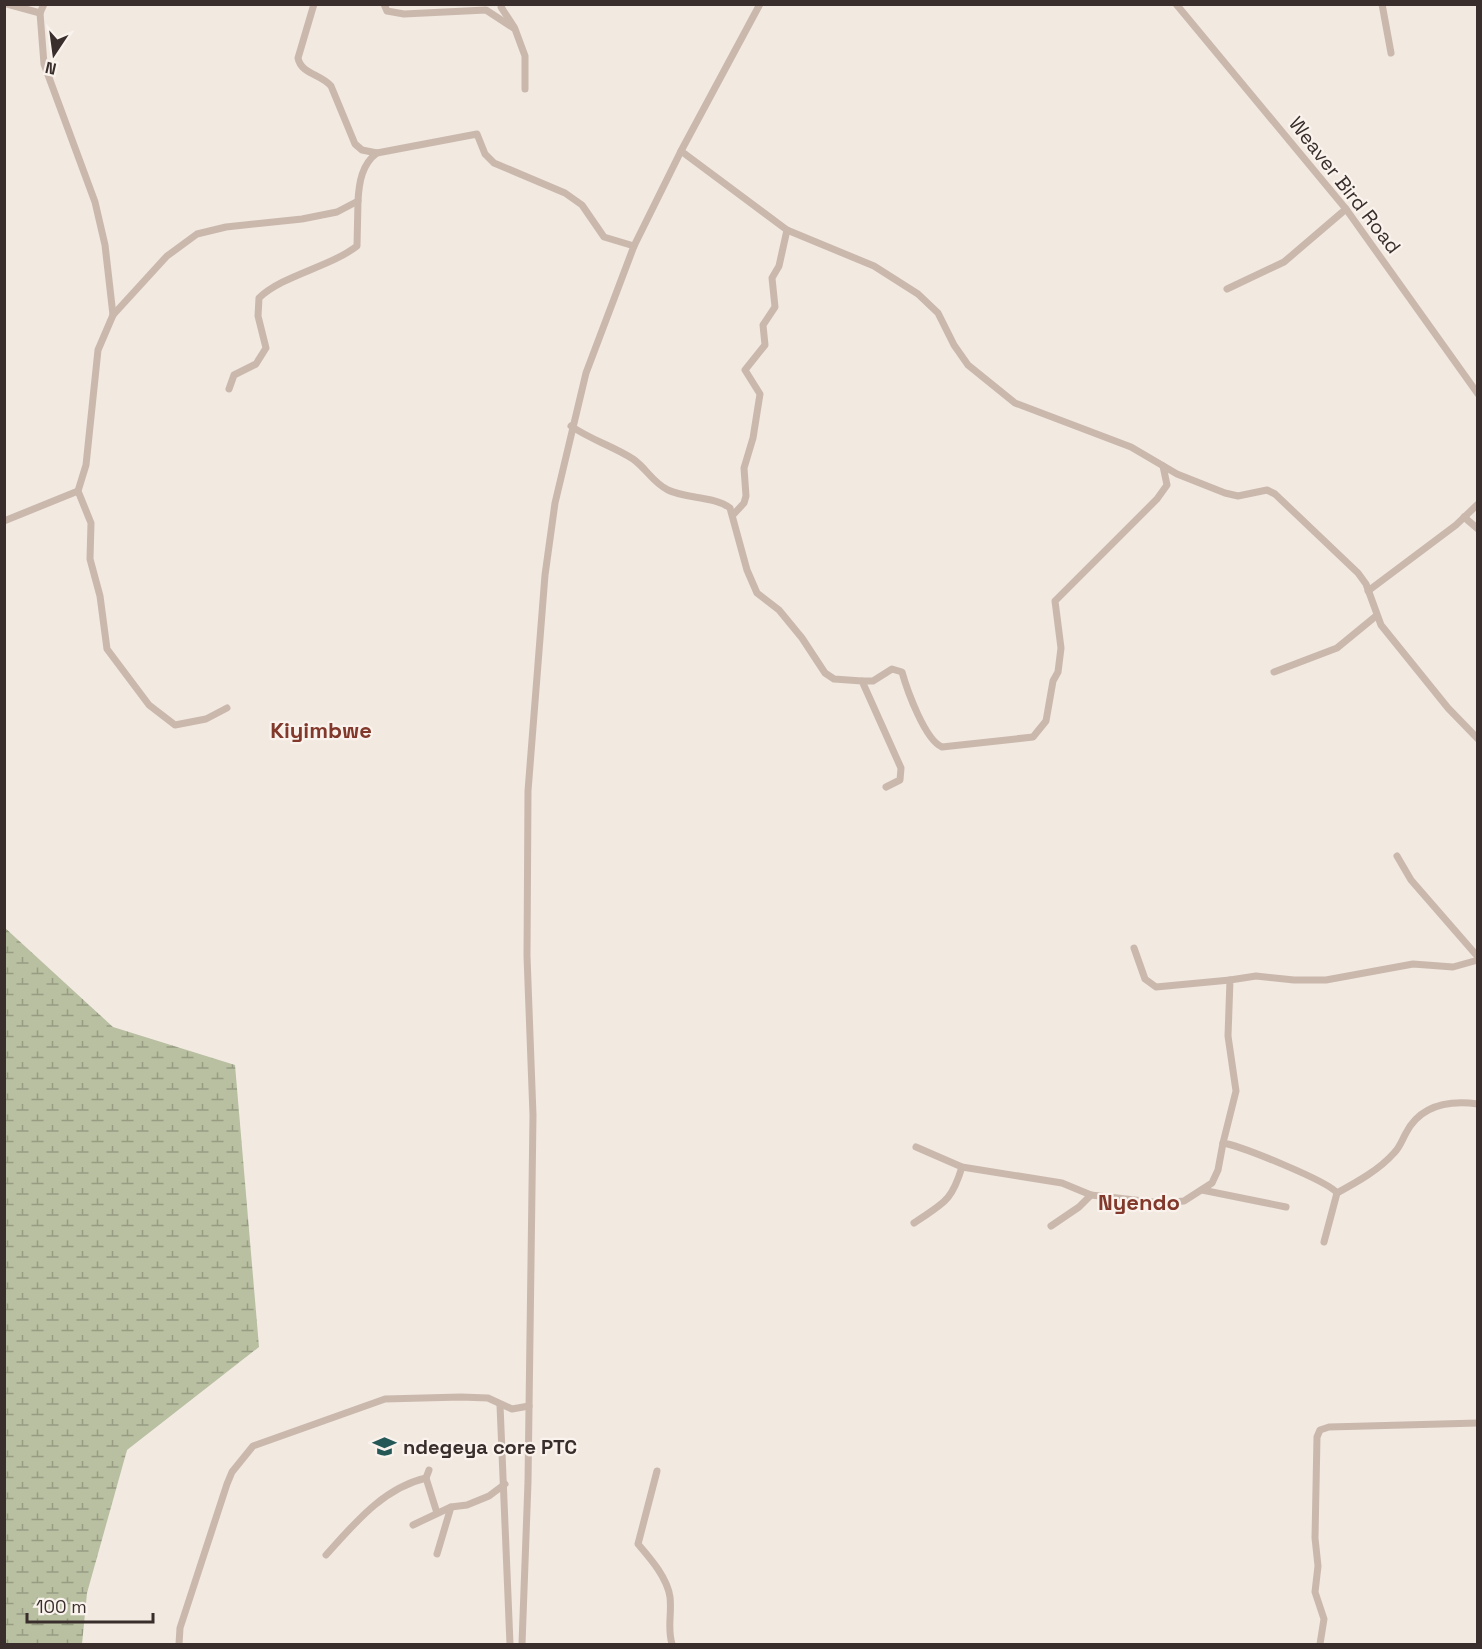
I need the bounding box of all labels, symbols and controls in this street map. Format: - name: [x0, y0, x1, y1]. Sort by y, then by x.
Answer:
- north arrow: [24, 24, 84, 84]
- text: N: [43, 57, 58, 80]
- street label: Weaver Bird Road: [1283, 111, 1407, 259]
- district label: Kiyimbwe: [270, 716, 372, 744]
- district label: Nyendo: [1098, 1188, 1180, 1216]
- school or university icon: ndegeya core PTC: [372, 1434, 398, 1460]
- place label: ndegeya core PTC: [403, 1434, 577, 1460]
- scale bar: [27, 1586, 153, 1624]
- text: 100 m: [36, 1595, 87, 1618]

